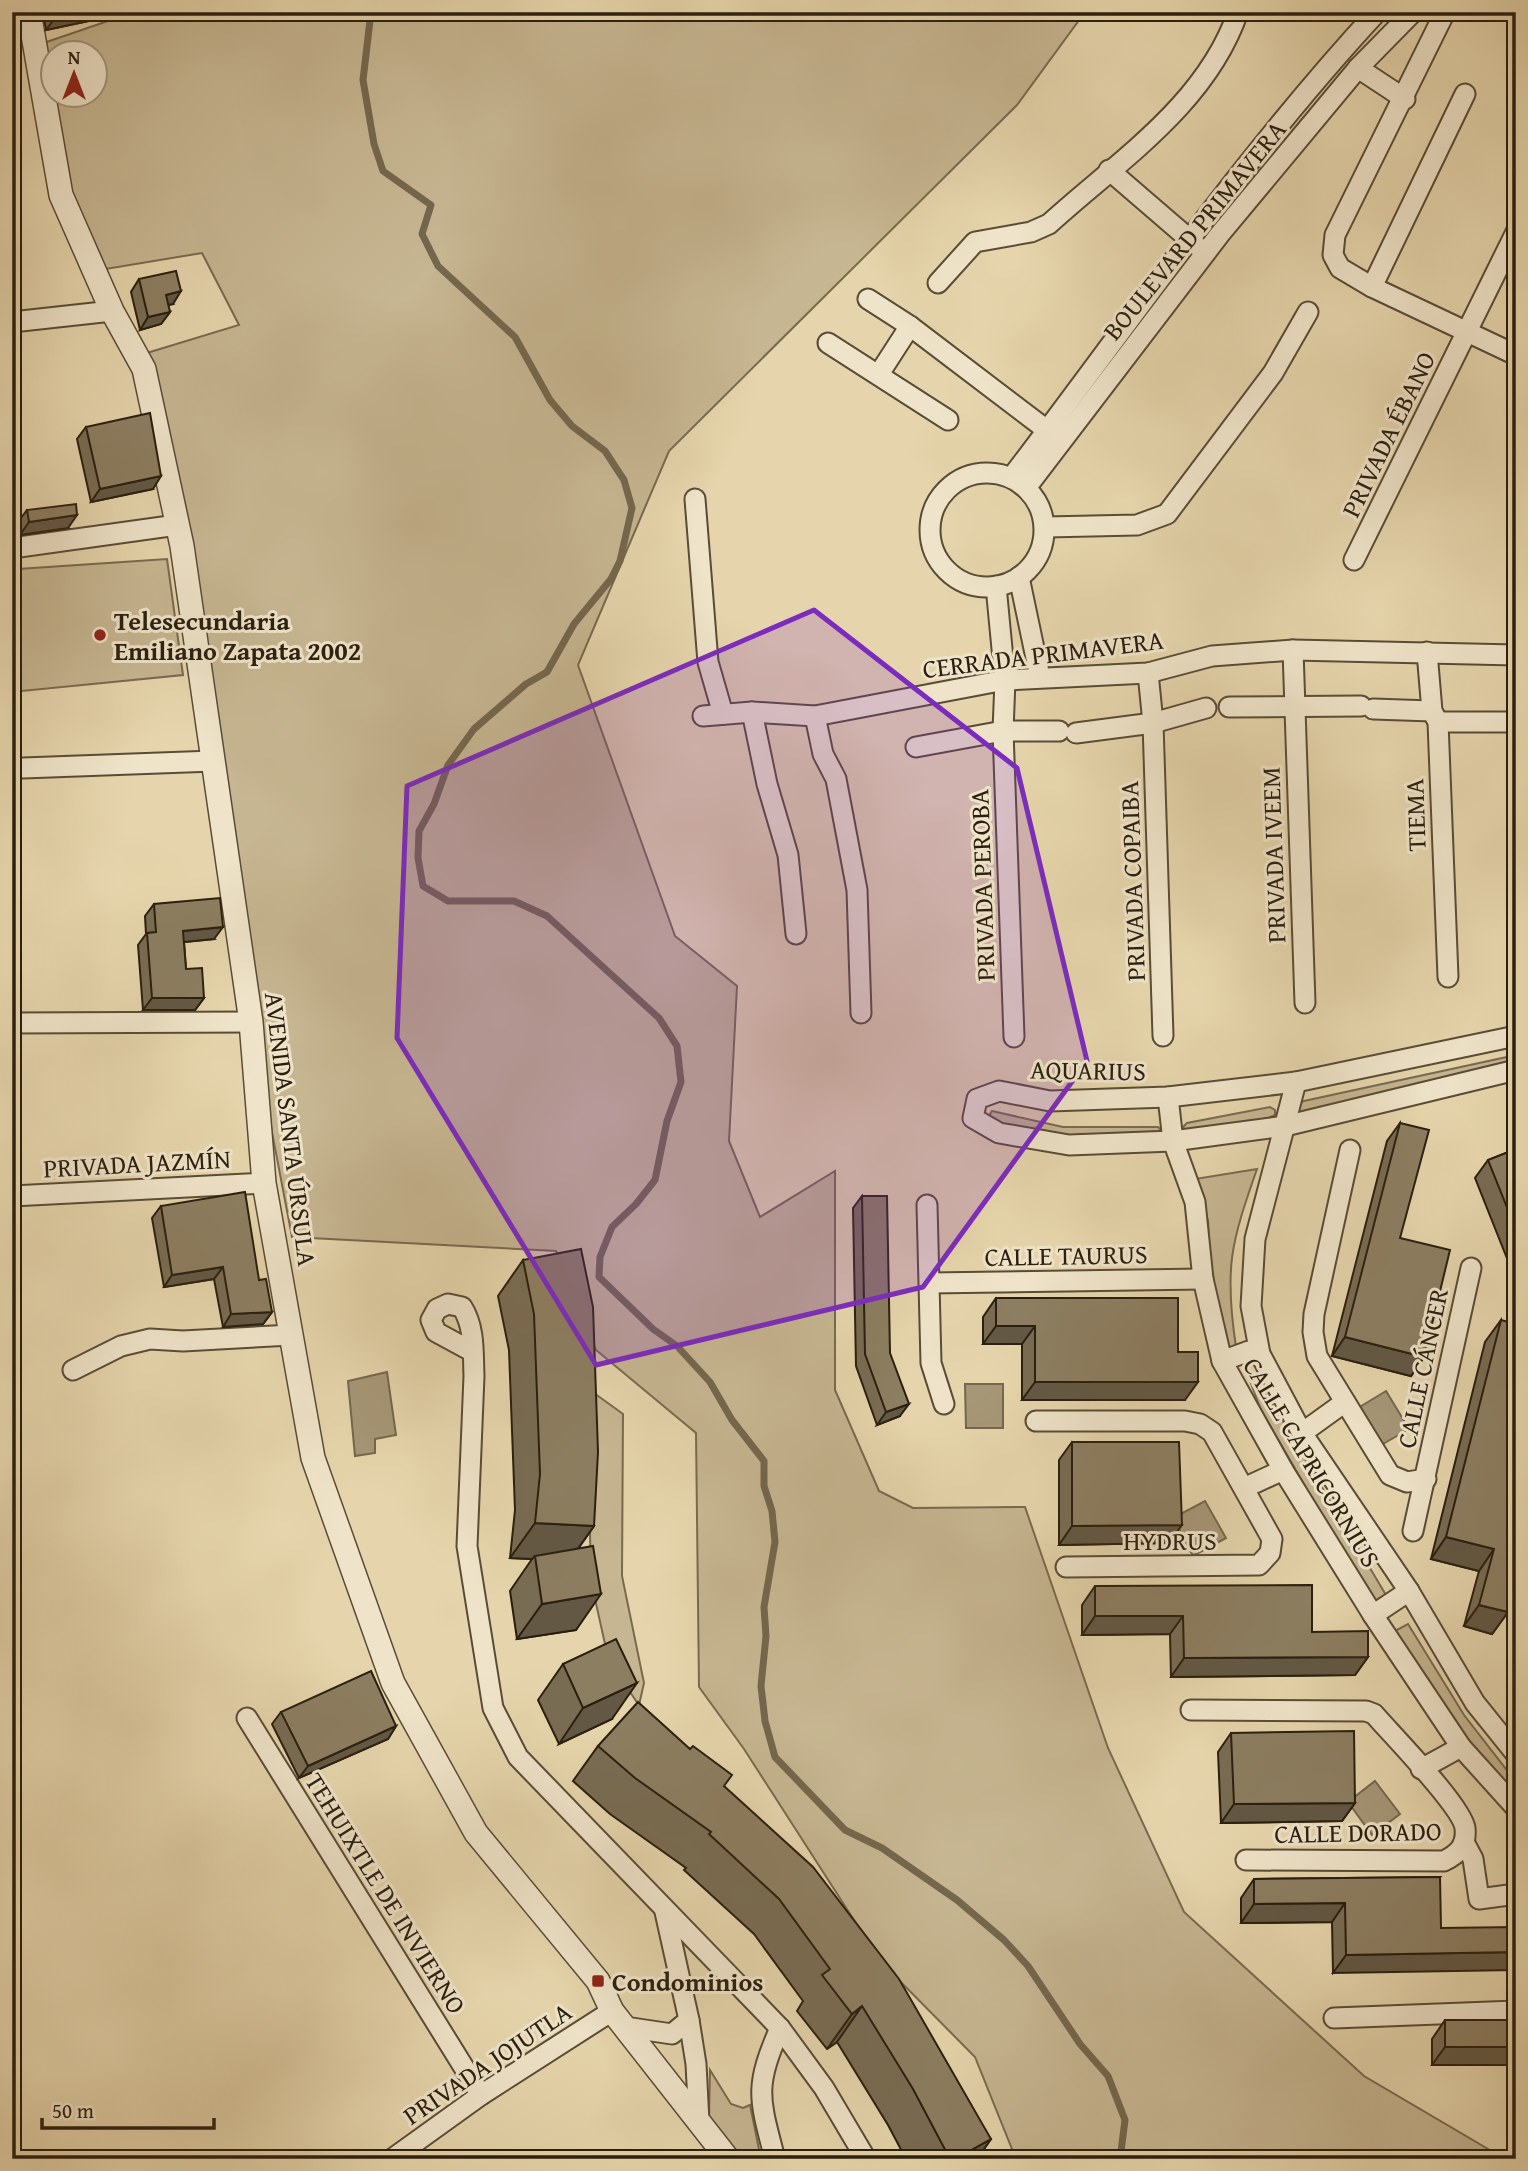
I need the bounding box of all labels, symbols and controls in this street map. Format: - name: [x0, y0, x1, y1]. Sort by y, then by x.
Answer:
- north arrow: [38, 38, 108, 108]
- text: N: [68, 43, 81, 71]
- street label: BOULEVARD PRIMAVERA: [1093, 111, 1295, 348]
- street label: PRIVADA ÉBANO: [1331, 344, 1445, 524]
- place label: Telesecundaria Emiliano Zapata 2002: [114, 601, 361, 670]
- street label: CERRADA PRIMAVERA: [920, 620, 1166, 688]
- marker: Telesecundaria Emiliano Zapata 2002: [92, 627, 108, 643]
- street label: PRIVADA IVEEM: [1250, 766, 1296, 944]
- street label: TIEMA: [1394, 778, 1436, 852]
- street label: PRIVADA COPAIBA: [1109, 780, 1155, 982]
- street label: PRIVADA PEROBA: [959, 788, 1005, 982]
- street label: AVENIDA SANTA ÚRSULA: [255, 990, 327, 1268]
- street label: AQUARIUS: [1030, 1049, 1146, 1091]
- street label: PRIVADA JAZMÍN: [42, 1139, 232, 1187]
- street label: CALLE TAURUS: [984, 1234, 1148, 1276]
- street label: CALLE CÁNCER: [1386, 1284, 1458, 1452]
- street label: CALLE CAPRICORNIUS: [1234, 1349, 1390, 1575]
- street label: HYDRUS: [1123, 1521, 1217, 1560]
- street label: TEHUIXTLE DE INVIERNO: [296, 1765, 476, 2021]
- street label: CALLE DORADO: [1274, 1811, 1442, 1853]
- place label: Condominios: [612, 1962, 763, 2001]
- marker: Condominios: [590, 1973, 606, 1989]
- street label: PRIVADA JOJUTLA: [395, 1992, 579, 2134]
- scale bar: [42, 2087, 214, 2131]
- text: 50 m: [52, 2095, 94, 2126]

